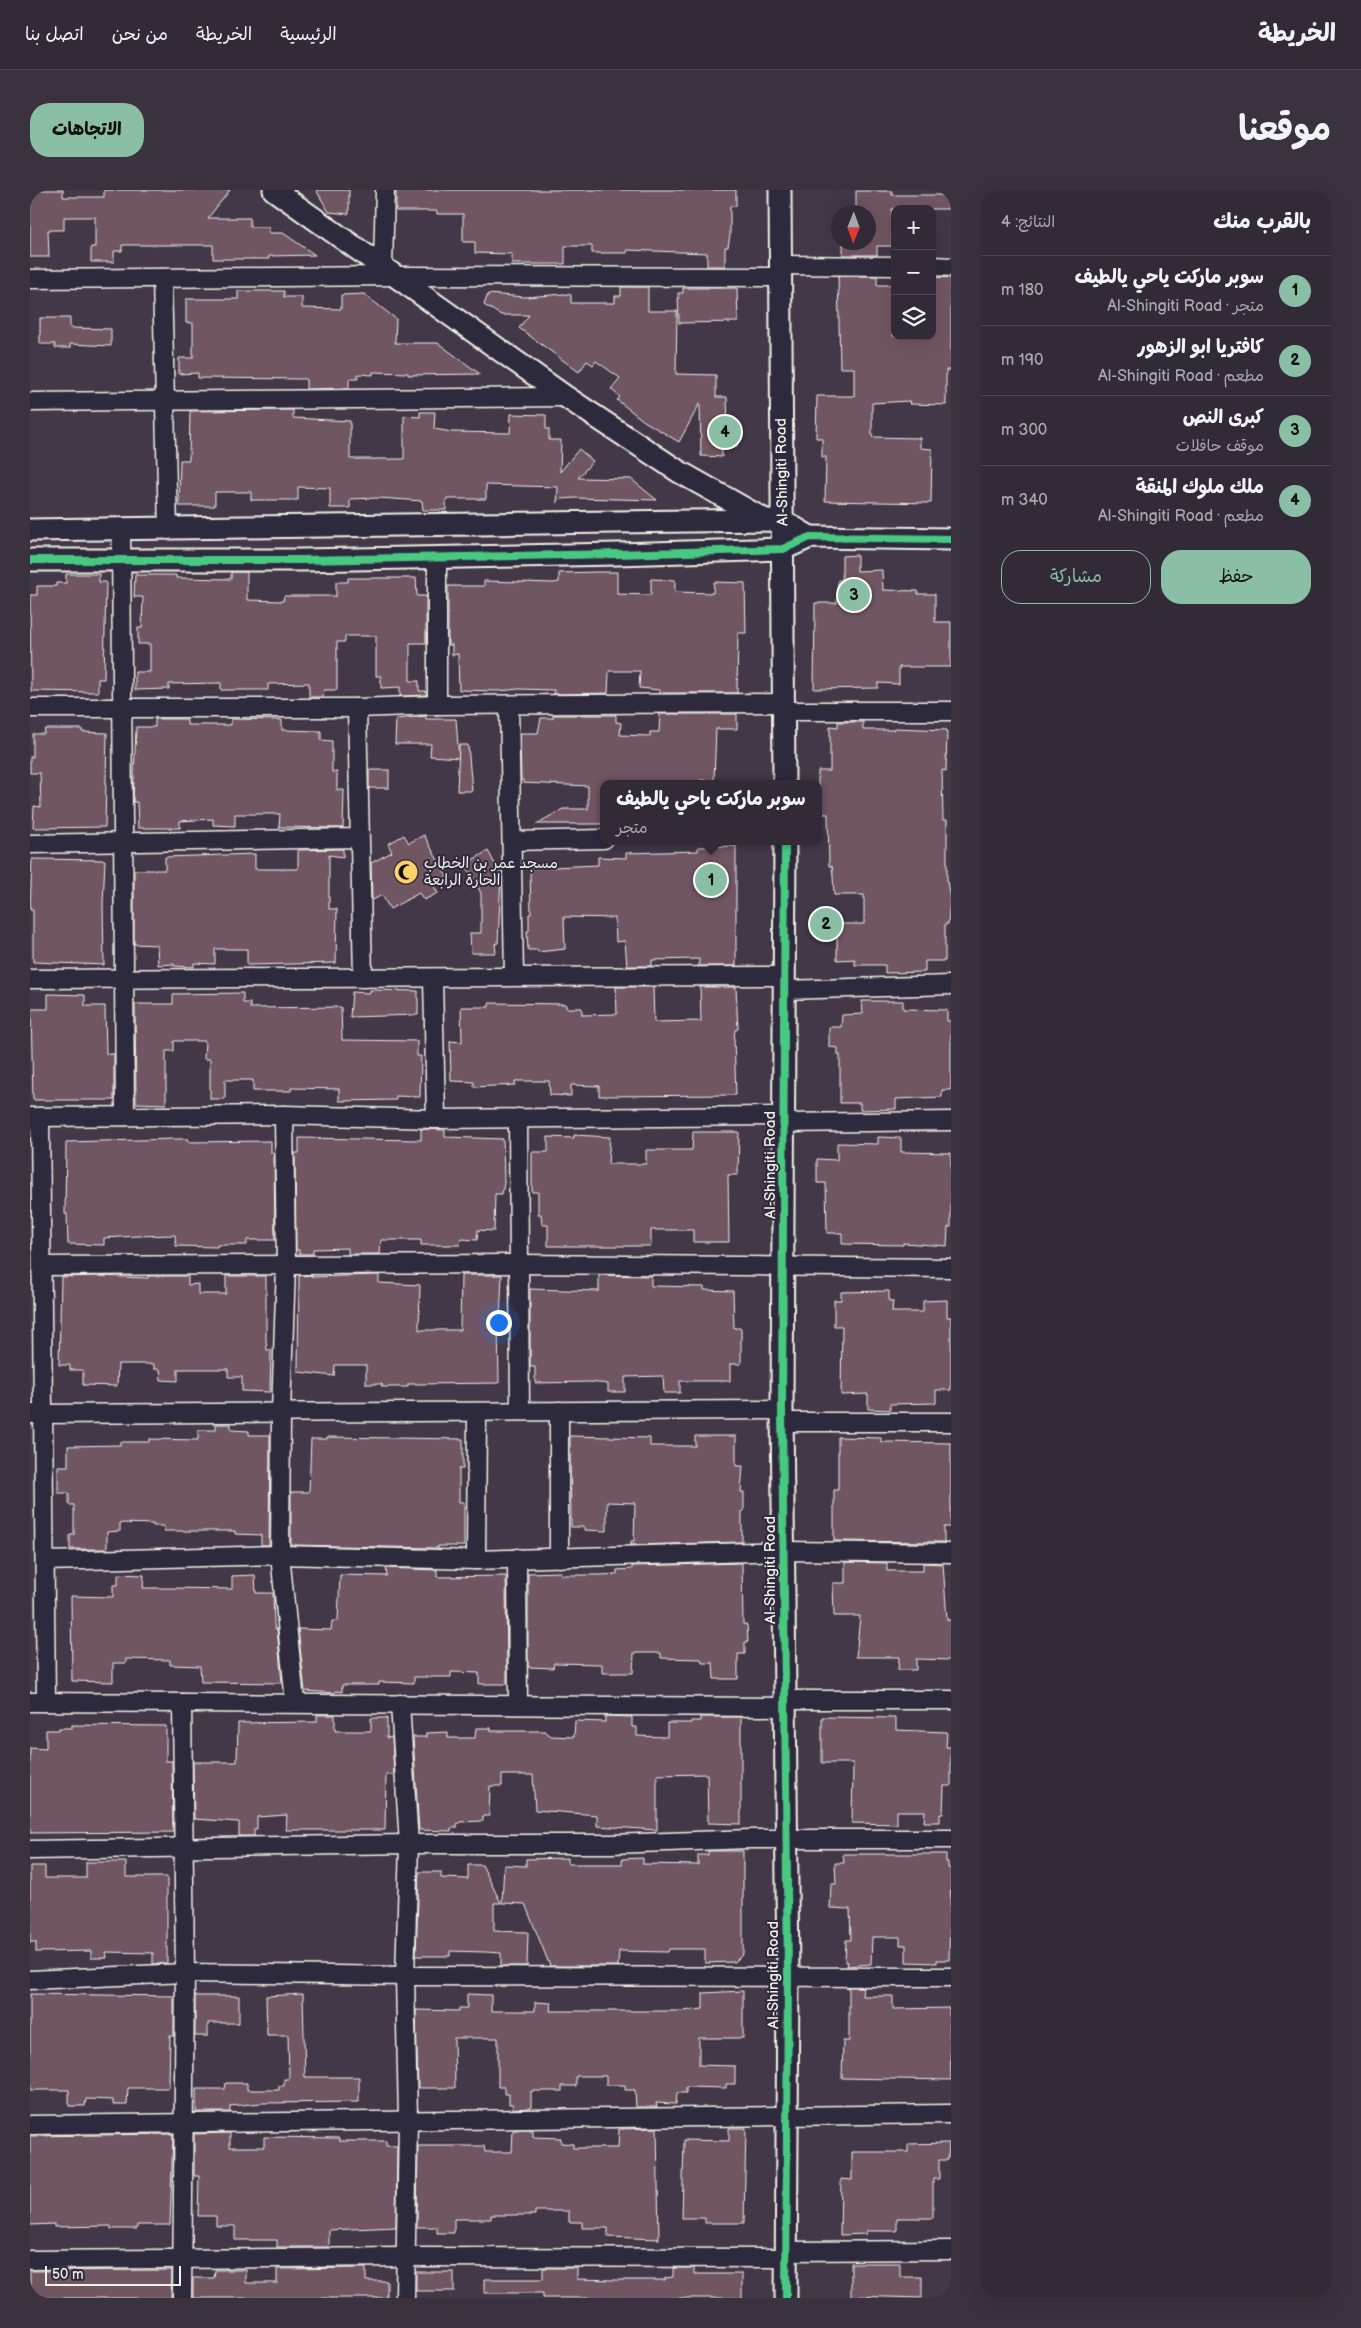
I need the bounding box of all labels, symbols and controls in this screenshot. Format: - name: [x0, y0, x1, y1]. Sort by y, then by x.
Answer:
- text: الخريطة: [1258, 19, 1336, 48]
- text: اتصل بنا: [25, 24, 84, 45]
- text: من نحن: [112, 24, 168, 45]
- text: الخريطة: [196, 24, 252, 45]
- text: الرئيسية: [280, 24, 337, 45]
- button: الاتجاهات: [30, 103, 144, 157]
- text: موقعنا: [1238, 108, 1331, 151]
- north arrow: [831, 205, 876, 250]
- map controls: [891, 205, 936, 340]
- button: +: [891, 205, 936, 250]
- text: بالقرب منك: [1213, 209, 1311, 234]
- text: النتائج: 4: [1001, 213, 1055, 232]
- button: −: [891, 250, 936, 295]
- text: سوبر ماركت ياحي يالطيف: [1075, 266, 1264, 289]
- text: 180 m: [1001, 281, 1044, 300]
- text: 1: [1292, 281, 1298, 300]
- button: layers: [891, 295, 936, 340]
- text: متجر · Al-Shingiti Road: [1107, 297, 1264, 316]
- text: كافتريا ابو الزهور: [1138, 336, 1264, 359]
- text: 190 m: [1001, 351, 1043, 370]
- text: 2: [1290, 351, 1300, 370]
- text: مطعم · Al-Shingiti Road: [1098, 367, 1264, 386]
- text: كبرى النص: [1183, 406, 1264, 429]
- pin: 4: [709, 413, 741, 451]
- street label: Al-Shingiti Road: [772, 418, 792, 526]
- text: 300 m: [1001, 421, 1047, 440]
- text: 3: [1290, 421, 1300, 440]
- text: موقف حافلات: [1176, 437, 1264, 456]
- text: ملك ملوك المنقة: [1135, 476, 1264, 499]
- text: 340 m: [1001, 491, 1048, 510]
- text: 4: [1290, 491, 1300, 510]
- text: مطعم · Al-Shingiti Road: [1098, 507, 1264, 526]
- button: مشاركة: [1001, 550, 1151, 604]
- button: حفظ: [1161, 550, 1311, 604]
- pin: 3: [838, 576, 870, 614]
- popup: [600, 780, 822, 845]
- text: سوبر ماركت ياحي يالطيف: [616, 788, 806, 811]
- text: متجر: [616, 819, 648, 838]
- place label: مسجد عمر بن الخطاب الحارة الرابعة: [424, 854, 558, 890]
- mosque icon: مسجد عمر بن الخطاب الحارة الرابعة: [393, 859, 419, 885]
- pin: 1: [695, 861, 727, 899]
- pin: 2: [810, 905, 842, 943]
- street label: Al-Shingiti Road: [761, 1111, 780, 1219]
- your location: [486, 1310, 512, 1336]
- street label: Al-Shingiti Road: [761, 1516, 780, 1624]
- street label: Al-Shingiti Road: [764, 1921, 783, 2029]
- scale bar: [45, 2263, 181, 2286]
- text: 50 m: [52, 2266, 84, 2283]

